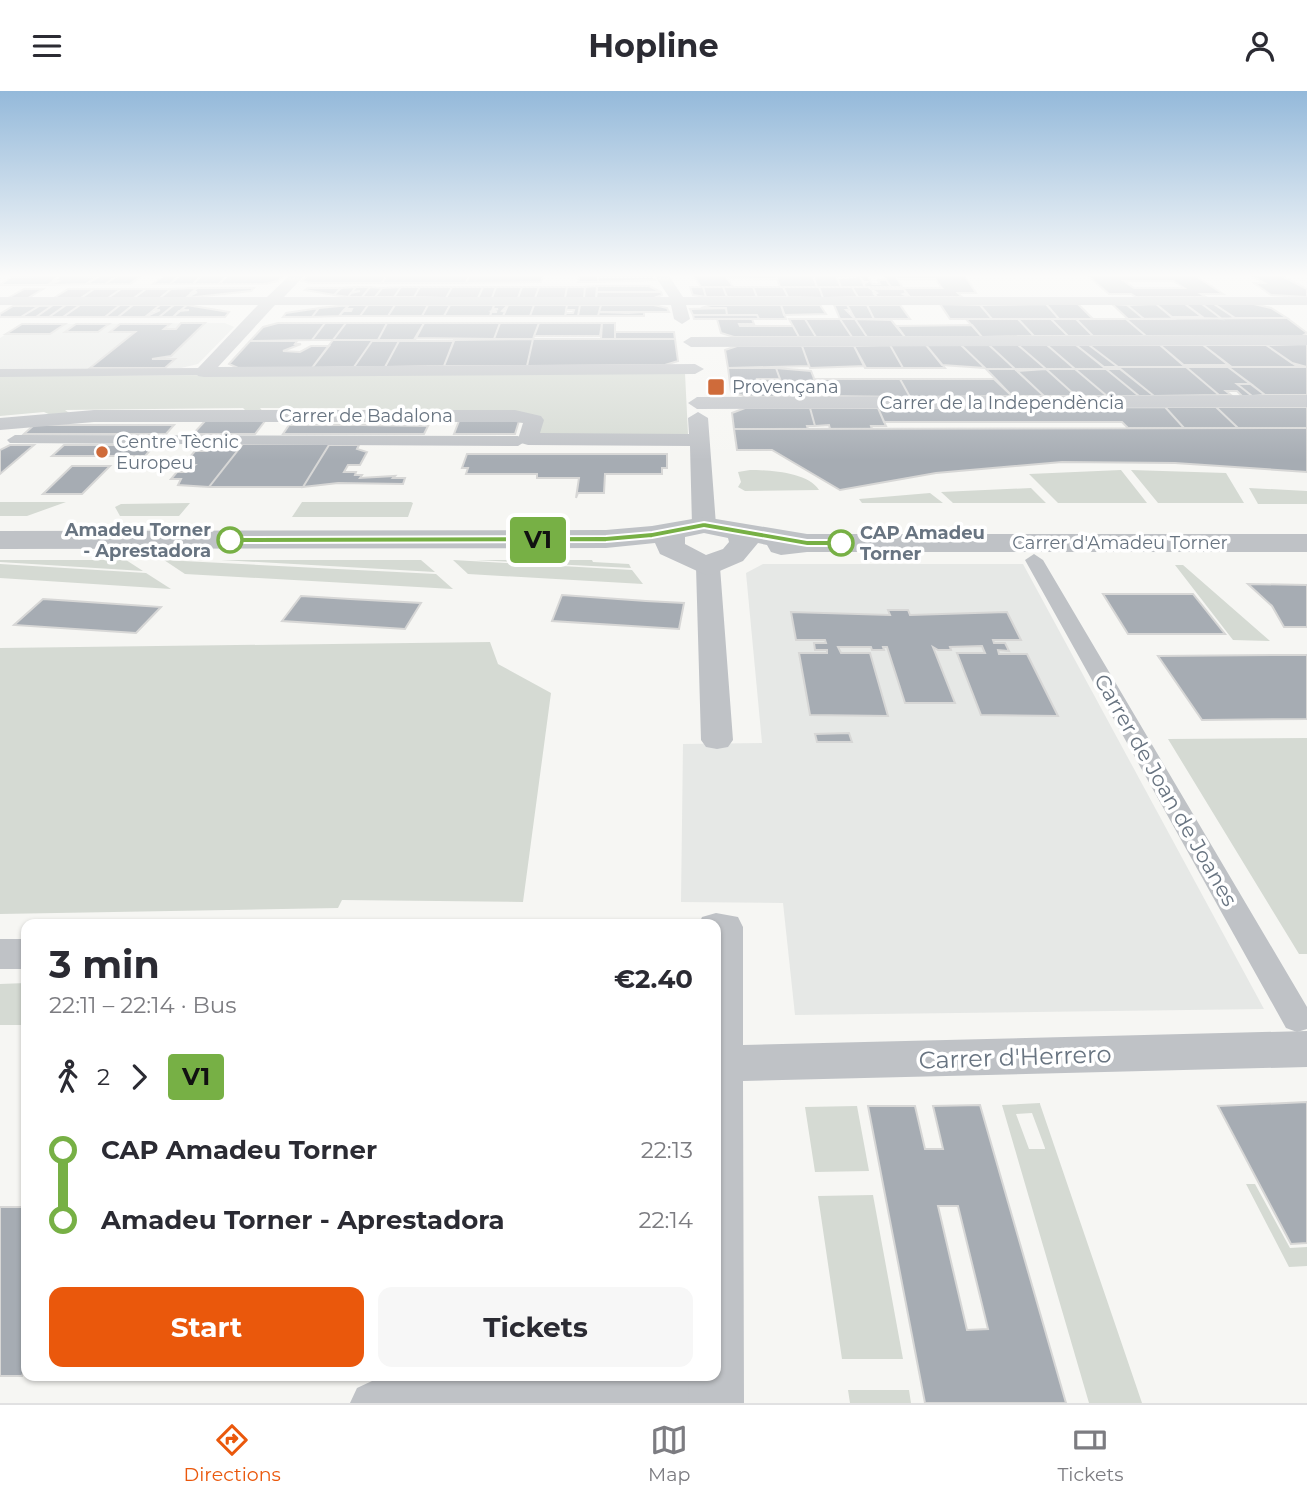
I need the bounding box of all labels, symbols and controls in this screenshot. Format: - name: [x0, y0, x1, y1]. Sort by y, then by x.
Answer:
- text: Hopline: [588, 26, 719, 65]
- icon: menu: [28, 27, 66, 65]
- icon: person: [1241, 27, 1279, 65]
- place label: Provençana: [732, 376, 839, 398]
- marker: Provençana: [706, 377, 726, 397]
- street label: Carrer de la Independència: [880, 392, 1124, 414]
- street label: Carrer de Badalona: [279, 405, 453, 427]
- place label: Centre Tècnic Europeu: [116, 431, 239, 474]
- marker: Centre Tècnic Europeu: [94, 444, 110, 460]
- line badge: V1: [506, 517, 570, 563]
- place label: Amadeu Torner - Aprestadora: [64, 519, 211, 562]
- place label: CAP Amadeu Torner: [860, 522, 985, 565]
- text: V1: [524, 525, 552, 554]
- marker: Amadeu Torner - Aprestadora: [217, 527, 243, 553]
- marker: CAP Amadeu Torner: [828, 530, 854, 556]
- street label: Carrer d'Amadeu Torner: [1012, 532, 1228, 554]
- street label: Carrer de Joan de Joanes: [1089, 670, 1243, 910]
- text: 3 min: [49, 941, 160, 988]
- text: €2.40: [614, 963, 693, 995]
- text: 22:11 – 22:14 · Bus: [49, 991, 237, 1019]
- street label: Carrer d'Herrero: [918, 1039, 1112, 1075]
- icon: walk: [49, 1058, 87, 1096]
- icon: forward: [120, 1058, 158, 1096]
- text: V1: [182, 1062, 210, 1091]
- text: 2: [97, 1063, 110, 1091]
- text: CAP Amadeu Torner: [101, 1134, 377, 1166]
- text: 22:13: [641, 1136, 693, 1164]
- text: Amadeu Torner - Aprestadora: [101, 1204, 504, 1236]
- text: 22:14: [638, 1206, 693, 1234]
- button: Start: [49, 1287, 364, 1367]
- button: Tickets: [378, 1287, 693, 1367]
- tab: Directions: [184, 1421, 281, 1486]
- tab: Map: [648, 1421, 690, 1486]
- tab: Tickets: [1057, 1421, 1123, 1486]

